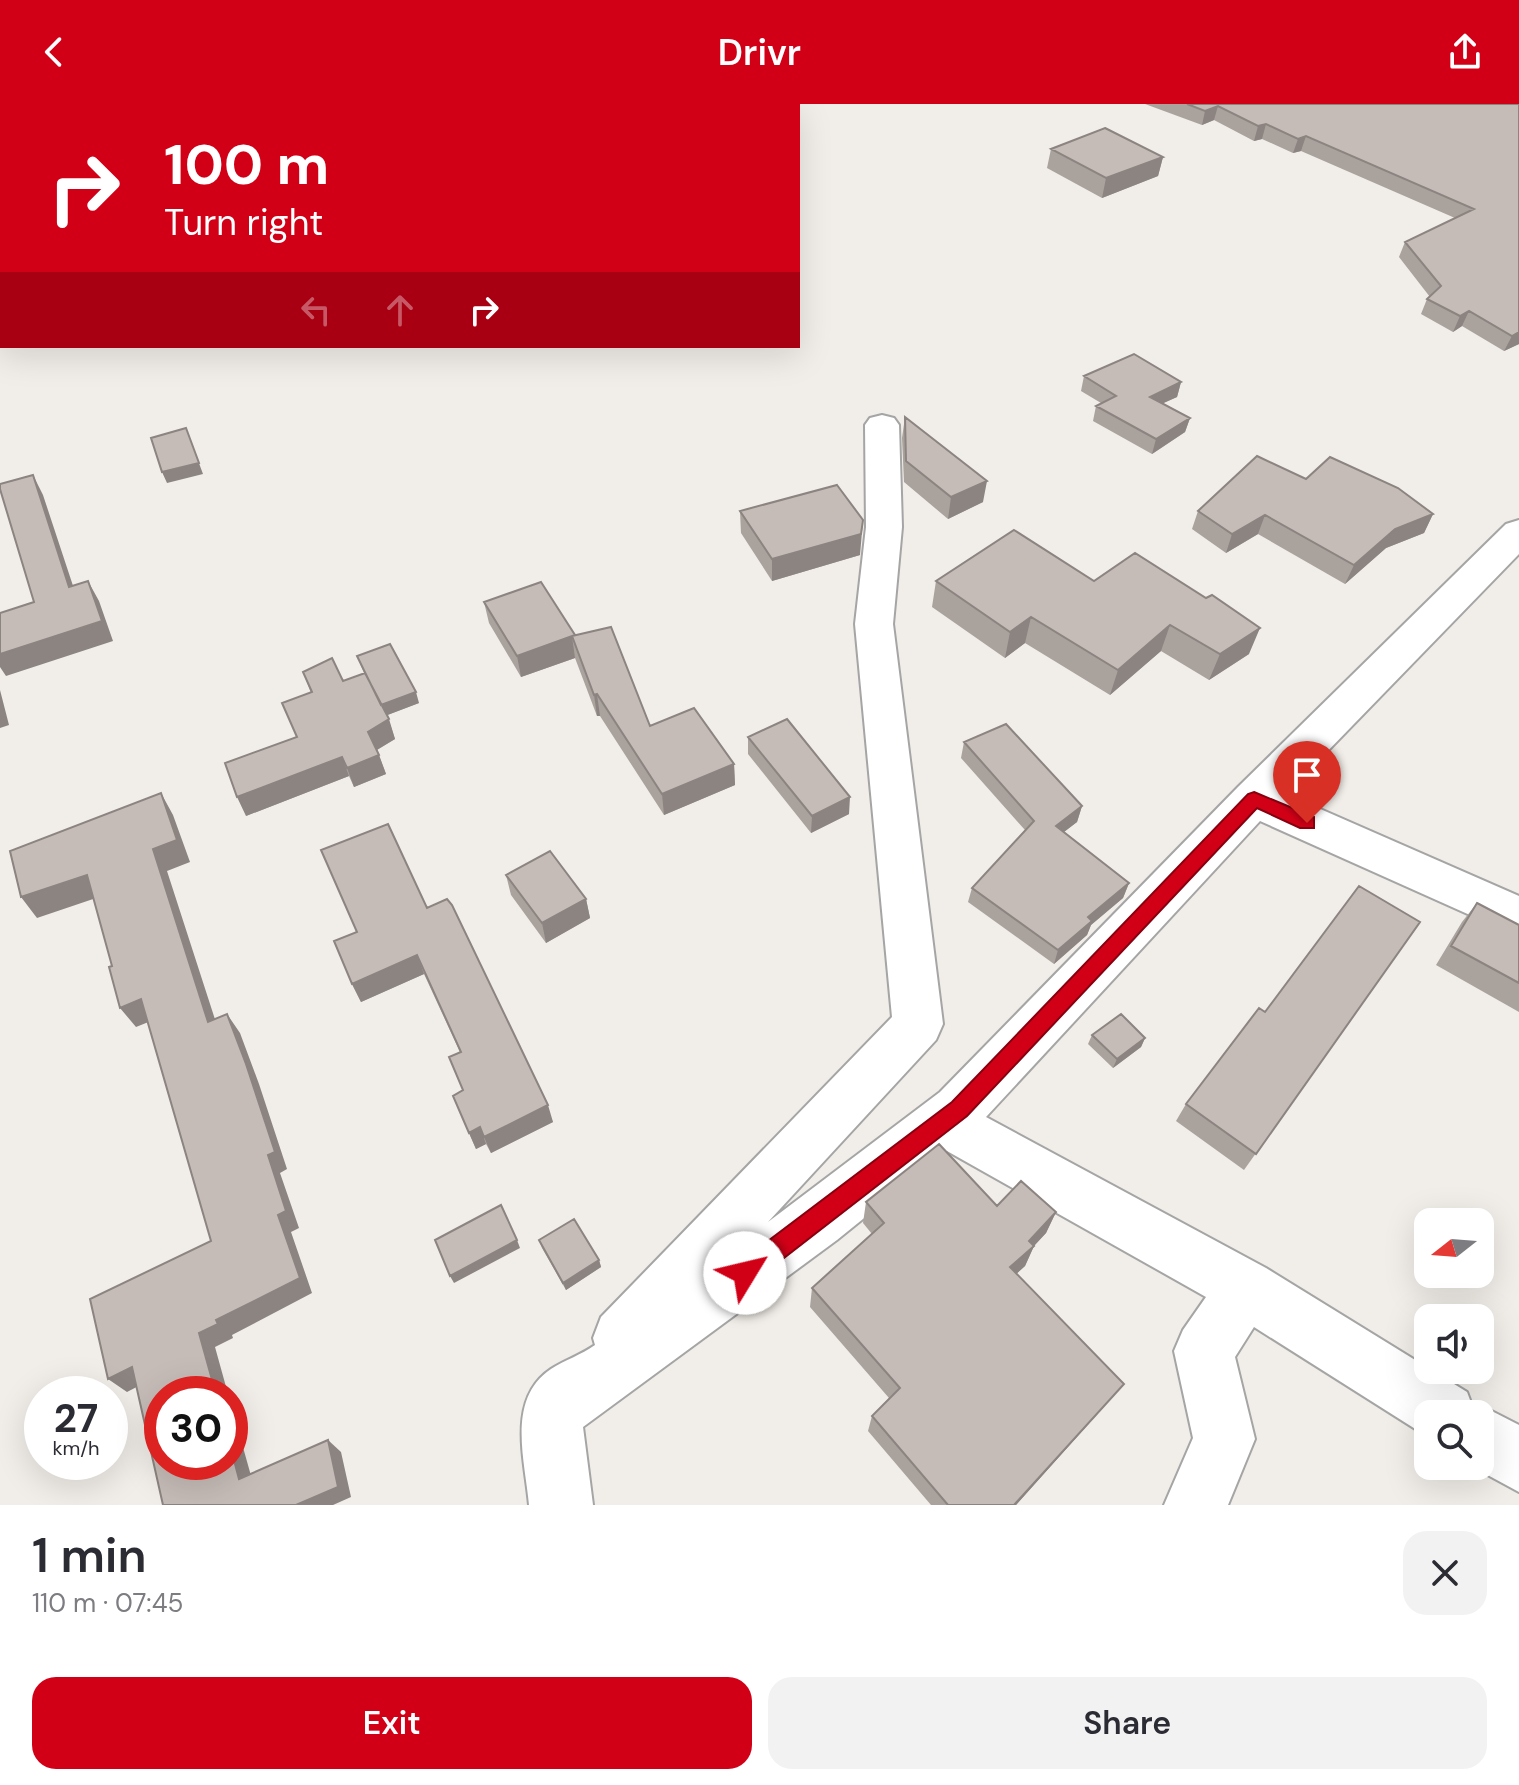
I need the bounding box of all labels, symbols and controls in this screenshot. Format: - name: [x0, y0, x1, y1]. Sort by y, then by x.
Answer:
- text: Drivr: [718, 29, 801, 76]
- icon: back: [32, 30, 76, 74]
- icon: share: [1443, 30, 1487, 74]
- text: 100 m: [164, 128, 329, 201]
- icon: right: [32, 136, 136, 240]
- text: Turn right: [164, 199, 323, 246]
- icon: left: [294, 288, 338, 332]
- icon: ahead: [378, 288, 422, 332]
- icon: right: [462, 288, 506, 332]
- pin: [1273, 741, 1341, 823]
- icon: arrive: [1285, 753, 1329, 797]
- north arrow: [1414, 1208, 1494, 1288]
- map controls: [1414, 1208, 1494, 1480]
- position arrow: [703, 1231, 787, 1315]
- button: sound: [1414, 1304, 1494, 1384]
- speed limit sign: 30: [144, 1376, 248, 1480]
- text: 27: [54, 1392, 98, 1444]
- button: search: [1414, 1400, 1494, 1480]
- text: km/h: [52, 1435, 100, 1461]
- text: 1 min: [32, 1524, 147, 1587]
- button: close: [1403, 1531, 1487, 1615]
- text: 110 m · 07:45: [32, 1586, 183, 1620]
- button: Exit: [32, 1677, 752, 1769]
- button: Share: [768, 1677, 1487, 1769]

